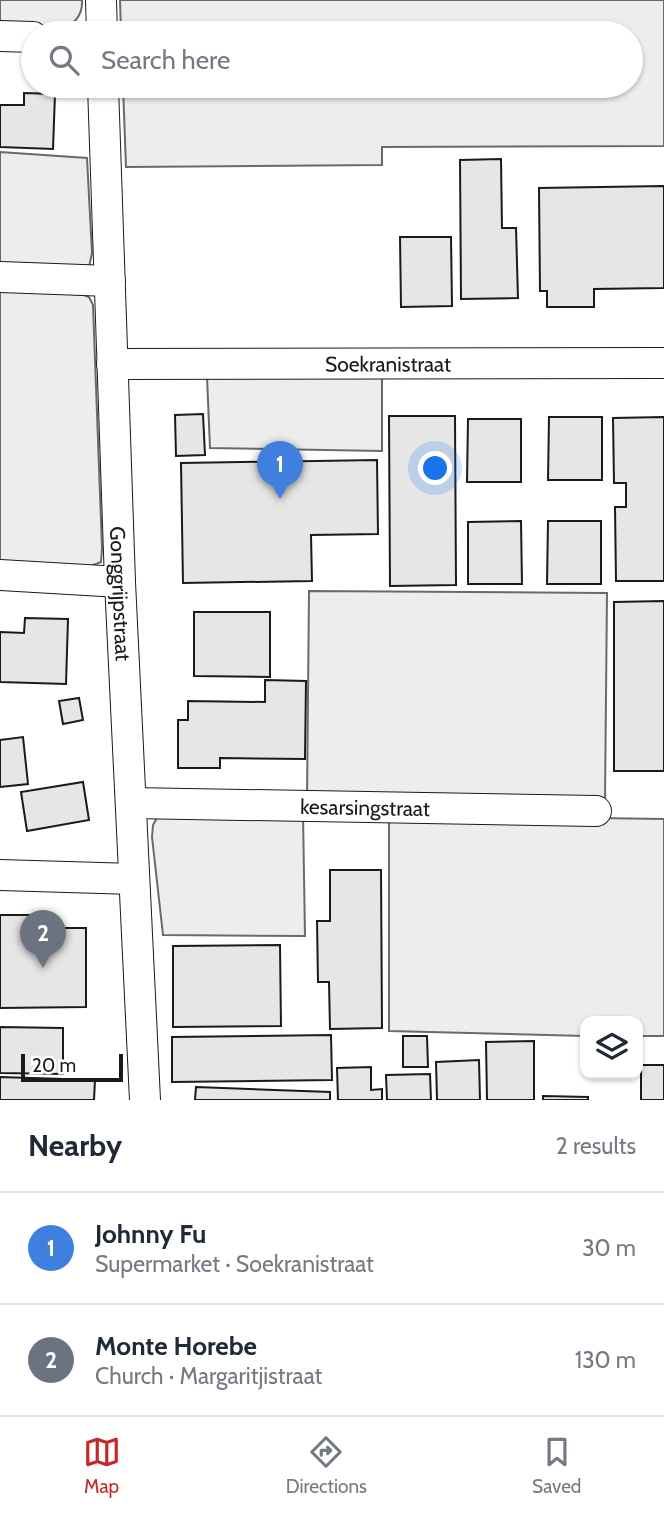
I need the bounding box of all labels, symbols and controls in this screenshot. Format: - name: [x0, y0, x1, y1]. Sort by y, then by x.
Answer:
- search box: [21, 21, 643, 98]
- icon: search: [45, 41, 83, 79]
- text: Search here: [101, 44, 230, 76]
- street label: Soekranistraat: [325, 351, 451, 376]
- pin: 1: [257, 441, 303, 499]
- your location: [418, 451, 452, 485]
- street label: Gonggrijpstraat: [106, 526, 136, 662]
- street label: kesarsingstraat: [300, 793, 430, 821]
- pin: 2: [20, 910, 66, 968]
- map controls: [580, 1016, 643, 1079]
- button: layers: [580, 1016, 643, 1079]
- scale bar: [21, 1051, 122, 1083]
- text: 20 m: [32, 1054, 76, 1077]
- text: Nearby: [28, 1127, 122, 1164]
- text: 2 results: [556, 1132, 636, 1160]
- text: Johnny Fu: [95, 1218, 206, 1250]
- text: 1: [47, 1234, 55, 1262]
- text: 30 m: [582, 1234, 636, 1262]
- text: Supermarket · Soekranistraat: [95, 1250, 374, 1278]
- text: Monte Horebe: [95, 1330, 257, 1362]
- text: 2: [45, 1346, 57, 1374]
- text: 130 m: [575, 1346, 636, 1374]
- text: Church · Margaritjistraat: [95, 1362, 322, 1390]
- tab: Map: [83, 1433, 121, 1498]
- tab: Directions: [286, 1433, 367, 1498]
- tab: Saved: [532, 1433, 581, 1498]

